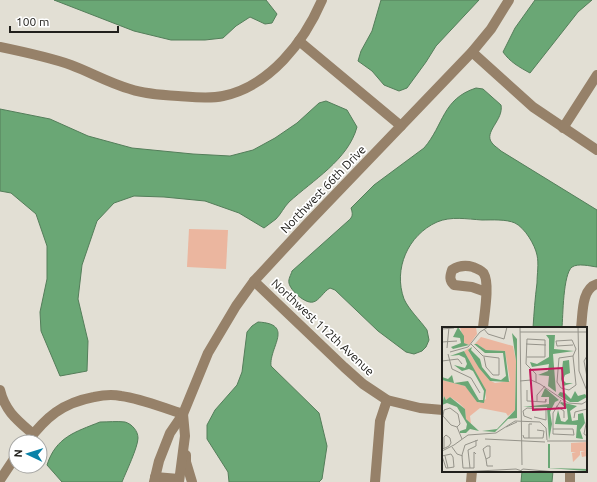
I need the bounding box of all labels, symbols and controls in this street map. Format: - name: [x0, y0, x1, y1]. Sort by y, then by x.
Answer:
- scale bar: [10, 8, 118, 34]
- text: 100 m: [16, 15, 49, 28]
- street label: Northwest 66th Drive: [278, 143, 368, 235]
- street label: Northwest 112th Avenue: [269, 276, 377, 378]
- inset map: [442, 327, 587, 472]
- north arrow: [8, 434, 48, 474]
- text: N: [12, 449, 24, 458]

